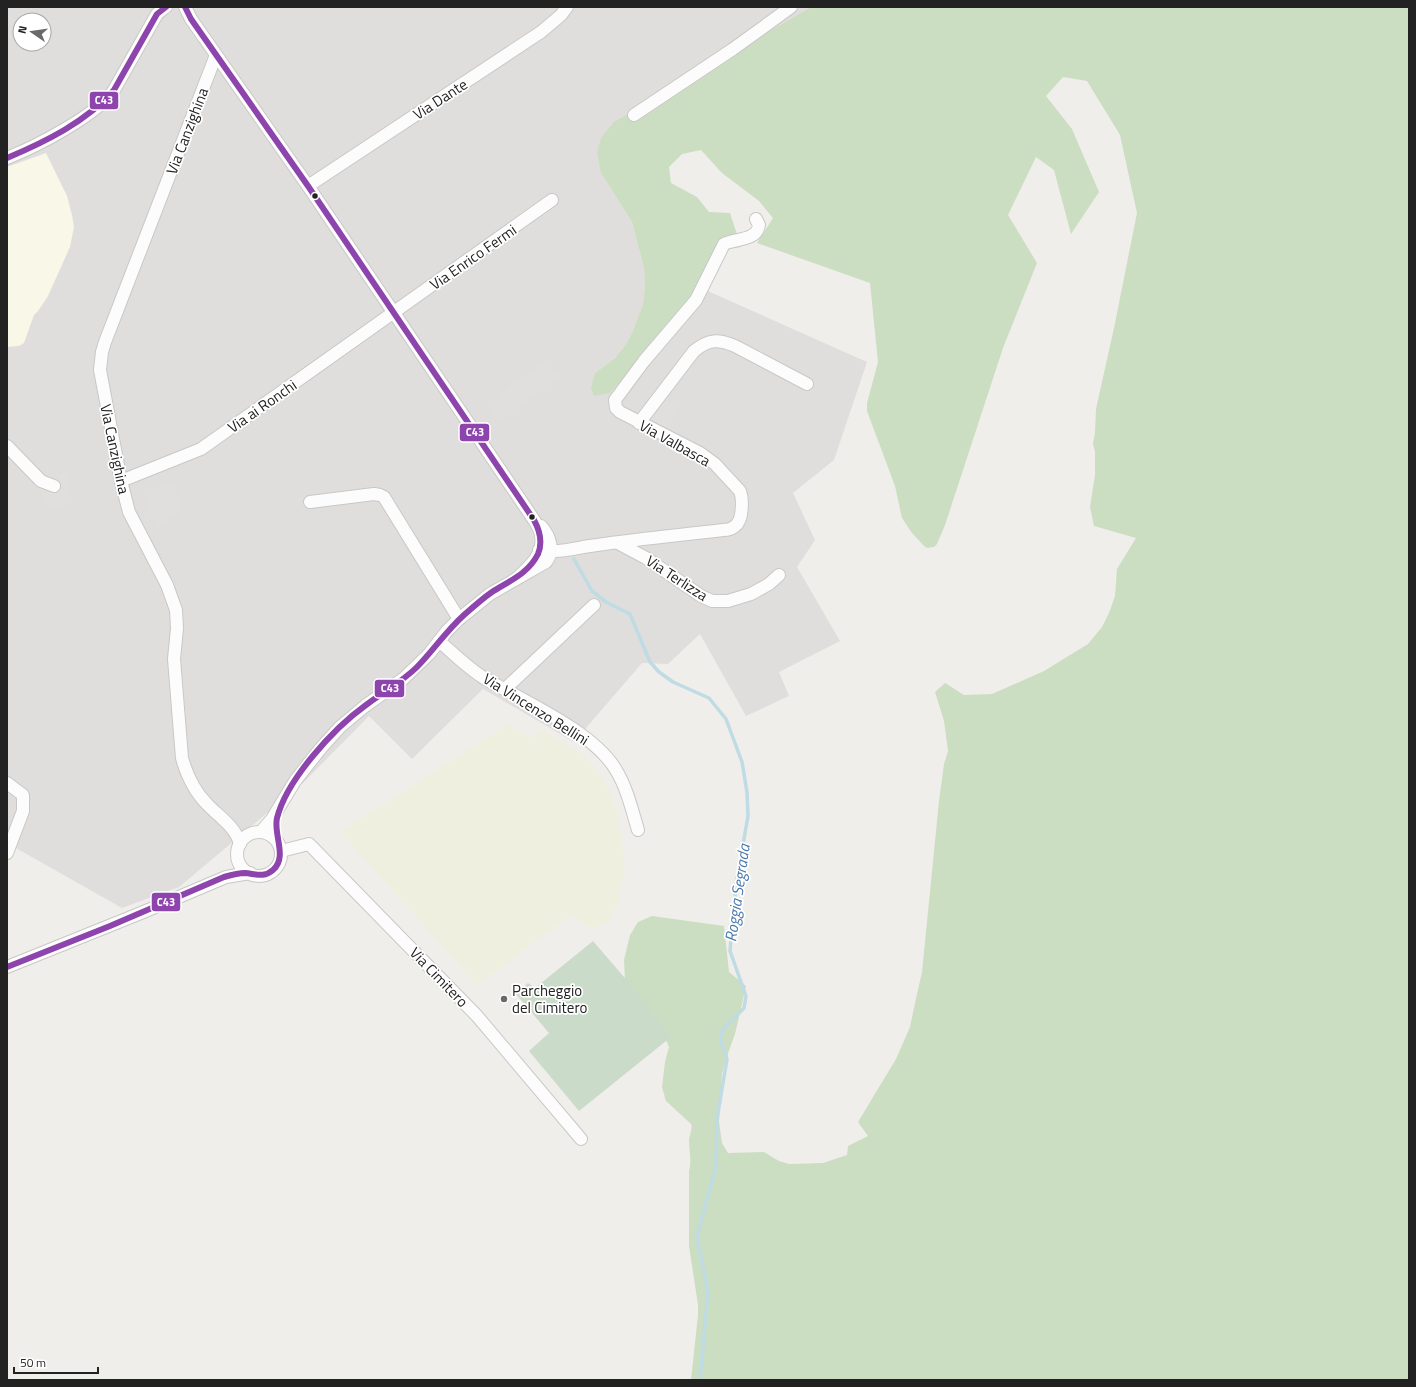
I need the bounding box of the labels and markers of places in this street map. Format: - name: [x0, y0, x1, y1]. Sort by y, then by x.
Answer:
- unlabelled marker: [310, 191, 320, 201]
- unlabelled marker: [527, 512, 537, 522]
- place label: Parcheggio del Cimitero: [512, 979, 587, 1019]
- marker: Parcheggio del Cimitero: [499, 994, 509, 1004]

